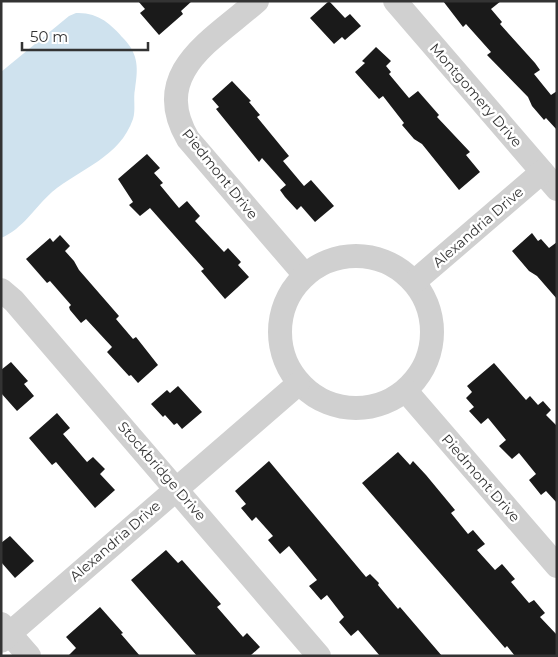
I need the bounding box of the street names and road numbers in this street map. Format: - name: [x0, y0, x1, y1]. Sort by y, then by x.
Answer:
- street label: Montgomery Drive: [426, 39, 526, 151]
- street label: Piedmont Drive: [178, 125, 262, 223]
- street label: Alexandria Drive: [429, 183, 527, 271]
- street label: Stockbridge Drive: [114, 418, 210, 524]
- street label: Piedmont Drive: [438, 430, 524, 526]
- street label: Alexandria Drive: [66, 497, 164, 585]

